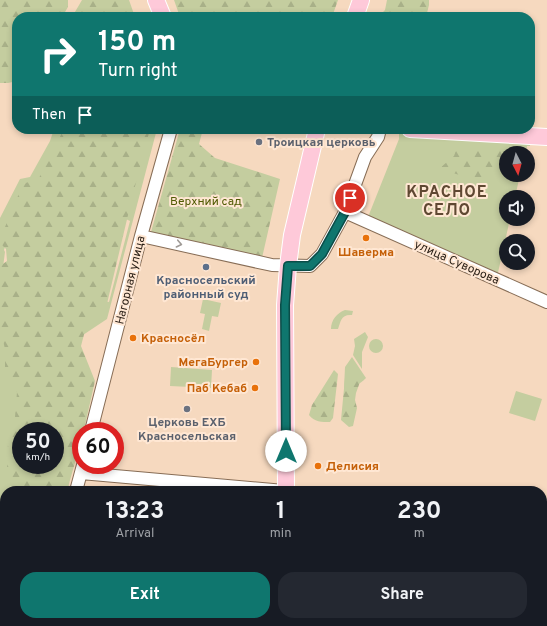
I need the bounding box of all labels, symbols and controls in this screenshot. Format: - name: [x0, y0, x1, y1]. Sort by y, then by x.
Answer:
- text: 150 m: [98, 25, 176, 61]
- icon: right: [32, 28, 84, 80]
- text: Turn right: [98, 60, 178, 83]
- icon: arrive: [74, 104, 96, 126]
- text: Then: [32, 106, 66, 125]
- place label: Троицкая церковь: [267, 135, 376, 151]
- marker: Троицкая церковь: [254, 137, 264, 147]
- north arrow: [499, 146, 535, 182]
- map controls: [499, 146, 535, 270]
- pin: [333, 181, 367, 215]
- district label: КРАСНОЕ СЕЛО: [406, 183, 488, 221]
- icon: arrive: [339, 187, 361, 209]
- button: sound: [499, 190, 535, 226]
- park label: Верхний сад: [170, 194, 242, 210]
- marker: Шаверма: [361, 233, 371, 243]
- street label: Нагорная улица: [112, 234, 150, 326]
- button: search: [499, 234, 535, 270]
- street label: улица Суворова: [411, 237, 502, 289]
- one-way arrow: [176, 240, 182, 248]
- place label: Шаверма: [338, 245, 394, 261]
- marker: Красносельский районный суд: [201, 262, 211, 272]
- place label: Красносельский районный суд: [156, 273, 256, 303]
- place label: Красносёл: [141, 331, 205, 347]
- marker: Красносёл: [128, 333, 138, 343]
- place label: МегаБургер: [179, 355, 248, 371]
- marker: МегаБургер: [251, 357, 261, 367]
- place label: Паб Кебаб: [187, 381, 247, 397]
- marker: Паб Кебаб: [250, 383, 260, 393]
- marker: Церковь ЕХБ Красносельская: [182, 404, 192, 414]
- place label: Церковь ЕХБ Красносельская: [138, 415, 236, 445]
- speed limit sign: 60: [72, 422, 124, 474]
- text: 50: [25, 430, 51, 456]
- position arrow: [265, 430, 307, 472]
- text: km/h: [26, 451, 50, 464]
- place label: Делисия: [326, 459, 379, 475]
- marker: Делисия: [313, 461, 323, 471]
- text: 13:23: [105, 497, 164, 527]
- text: 1: [276, 497, 285, 527]
- text: 230: [397, 497, 441, 527]
- text: Arrival: [116, 526, 154, 542]
- text: min: [270, 526, 292, 542]
- text: m: [414, 526, 425, 542]
- button: Exit: [20, 572, 270, 618]
- button: Share: [278, 572, 527, 618]

